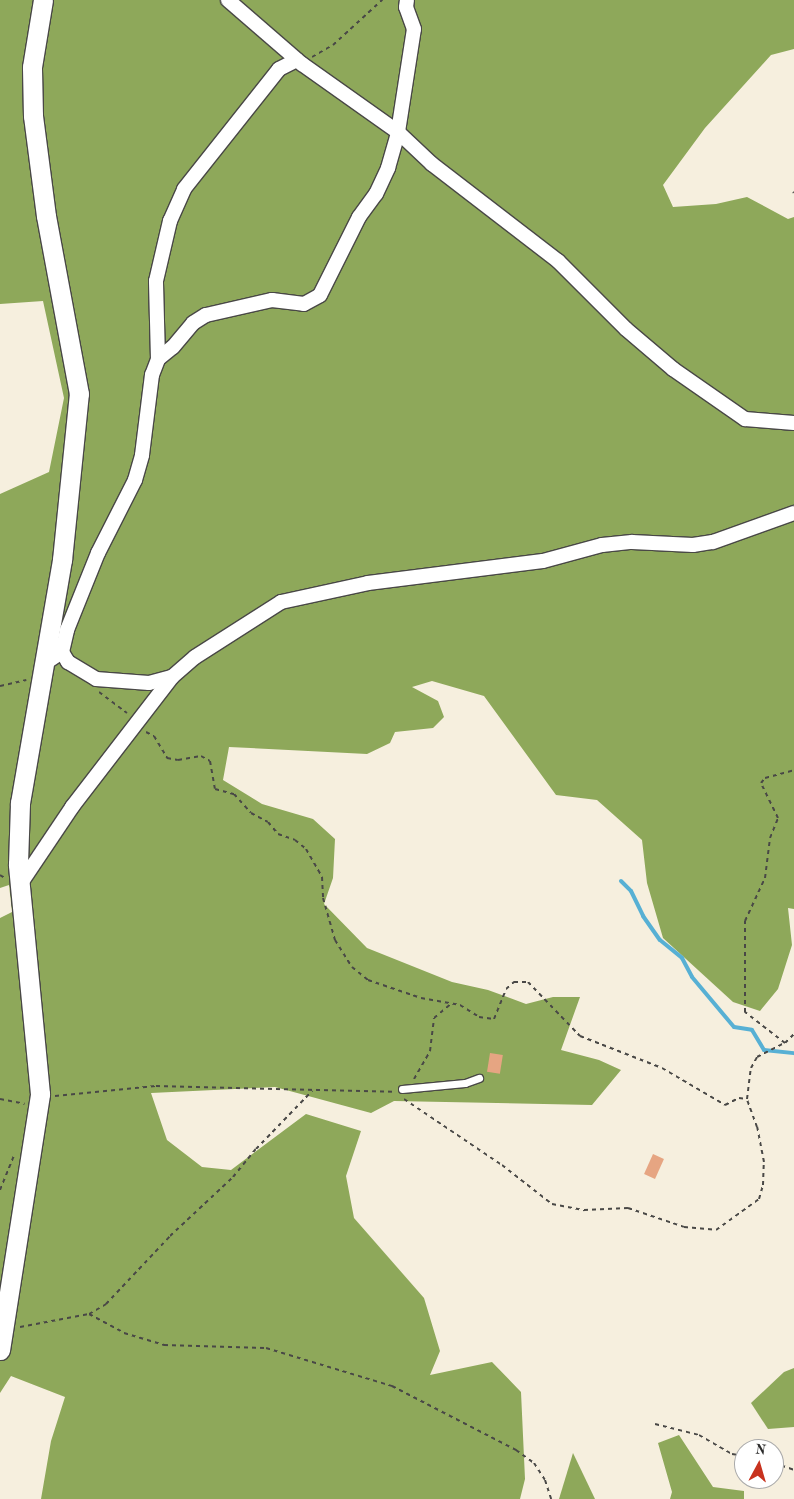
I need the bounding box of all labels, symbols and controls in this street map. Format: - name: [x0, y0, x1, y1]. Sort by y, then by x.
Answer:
- north arrow: [734, 1439, 784, 1489]
- text: N: [754, 1443, 767, 1458]

